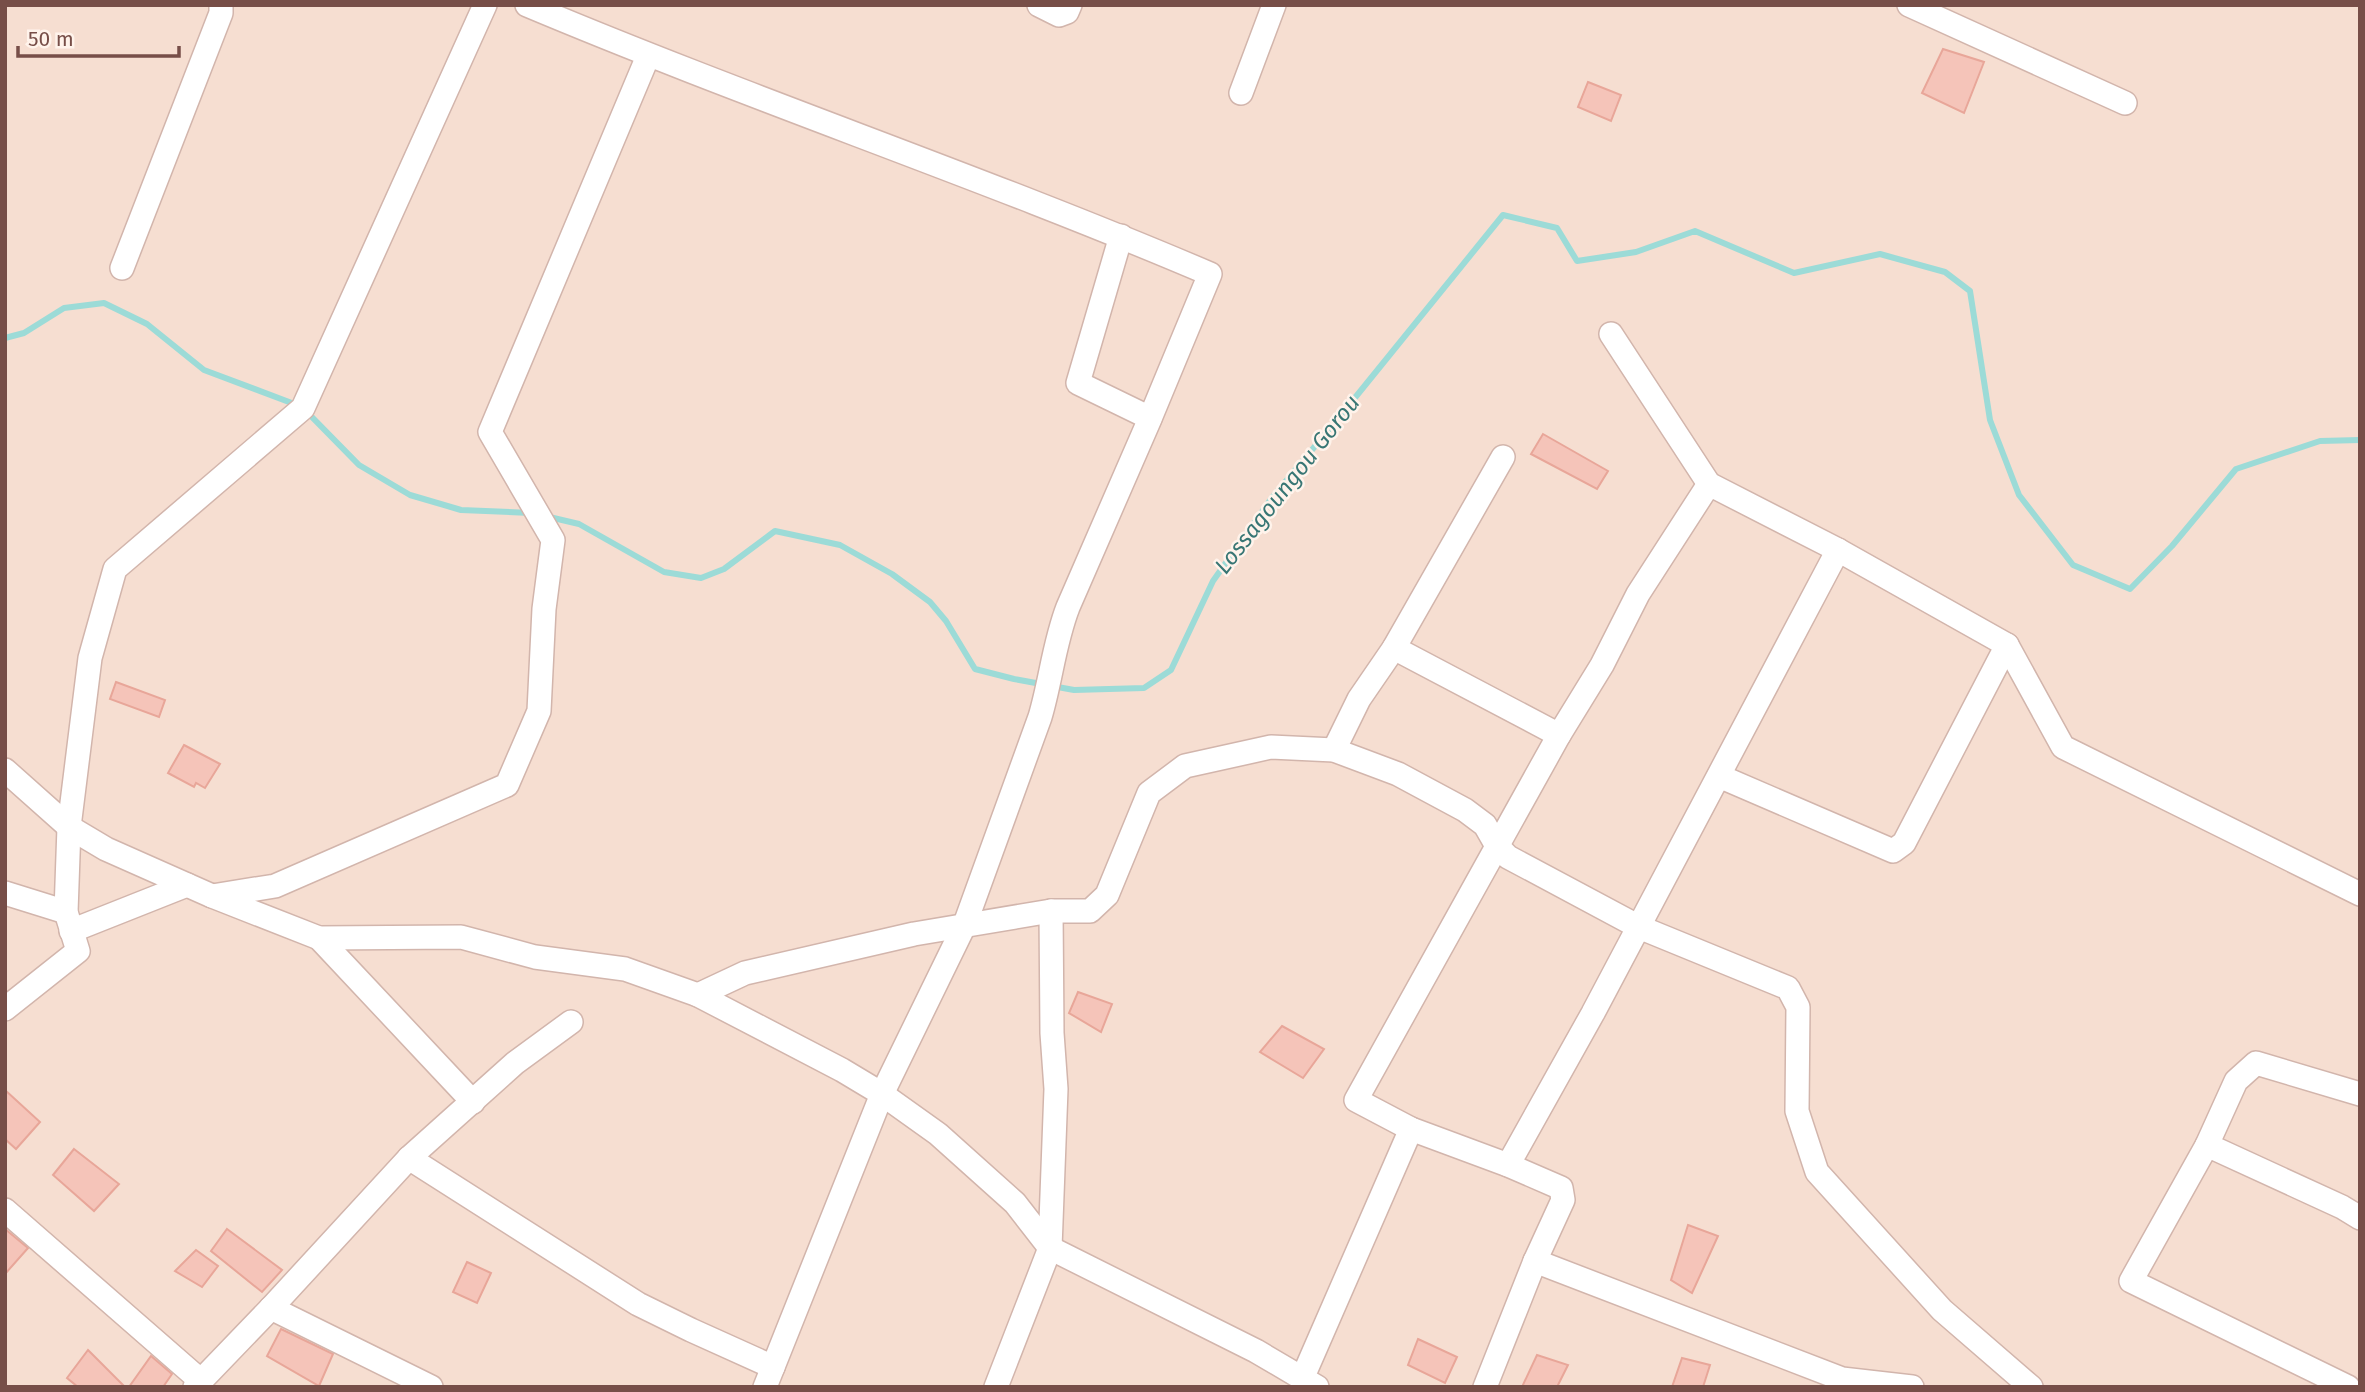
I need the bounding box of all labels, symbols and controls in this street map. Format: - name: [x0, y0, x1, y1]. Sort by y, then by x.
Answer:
- scale bar: [18, 14, 178, 58]
- text: 50 m: [28, 26, 74, 52]
- water label: Lossagoungou Gorou: [1208, 389, 1366, 579]

